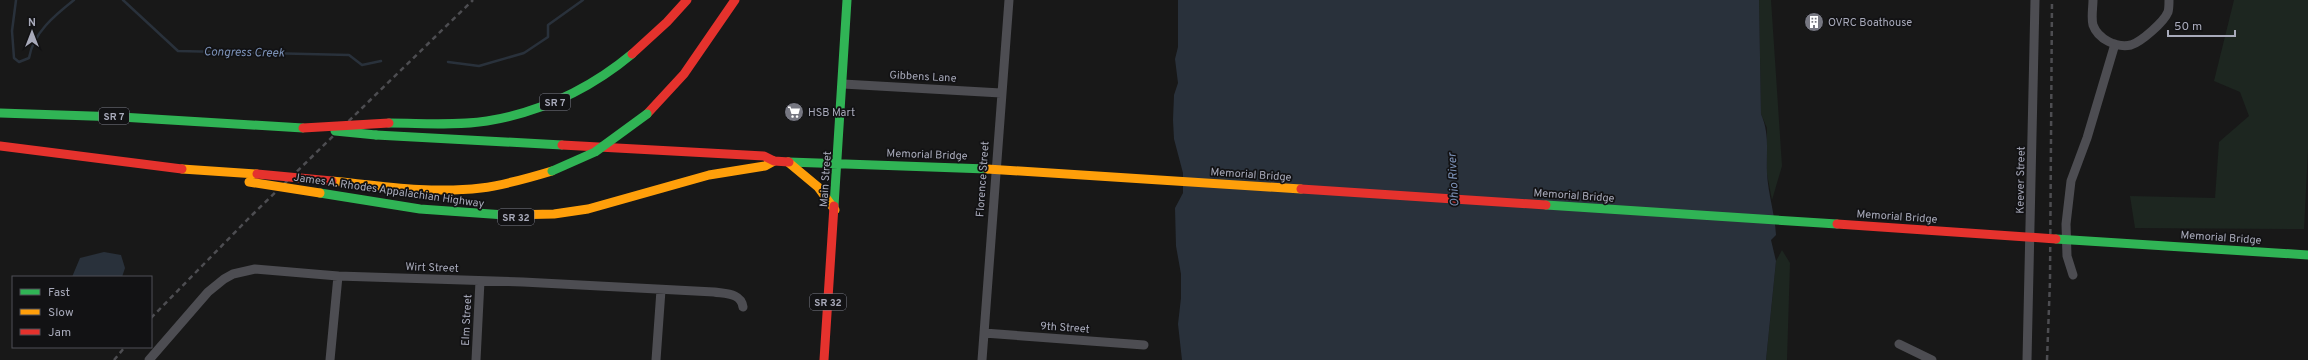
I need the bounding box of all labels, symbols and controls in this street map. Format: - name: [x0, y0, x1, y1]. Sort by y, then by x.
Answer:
- building icon: OVRC Boathouse: [1803, 11, 1825, 33]
- north arrow: [12, 12, 52, 52]
- scale bar: [2168, 12, 2235, 38]
- text: N: [28, 16, 36, 30]
- place label: OVRC Boathouse: [1828, 16, 1912, 30]
- text: 50 m: [2174, 19, 2202, 35]
- water label: Congress Creek: [203, 44, 285, 62]
- street label: Gibbens Lane: [889, 68, 957, 86]
- road number: SR 7: [540, 94, 570, 110]
- supermarket icon: HSB Mart: [783, 101, 805, 123]
- place label: HSB Mart: [808, 106, 855, 120]
- road number: SR 7: [99, 108, 129, 124]
- street label: Florence Street: [973, 141, 993, 217]
- street label: Keever Street: [2013, 146, 2029, 214]
- street label: Memorial Bridge: [886, 147, 968, 163]
- street label: Main Street: [817, 151, 835, 208]
- water label: Ohio River: [1445, 151, 1463, 207]
- street label: Memorial Bridge: [1210, 165, 1292, 185]
- street label: James A. Rhodes Appalachian Highway: [293, 171, 485, 211]
- street label: Memorial Bridge: [1533, 186, 1615, 206]
- street label: Memorial Bridge: [1856, 207, 1938, 227]
- road number: SR 32: [498, 209, 534, 225]
- street label: Memorial Bridge: [2180, 228, 2262, 248]
- street label: Wirt Street: [405, 260, 459, 276]
- legend: [12, 276, 152, 348]
- text: Fast: [48, 285, 70, 301]
- street label: Elm Street: [459, 294, 475, 346]
- road number: SR 32: [810, 294, 846, 310]
- text: Slow: [48, 305, 74, 321]
- street label: 9th Street: [1040, 319, 1090, 337]
- text: Jam: [48, 325, 71, 341]

